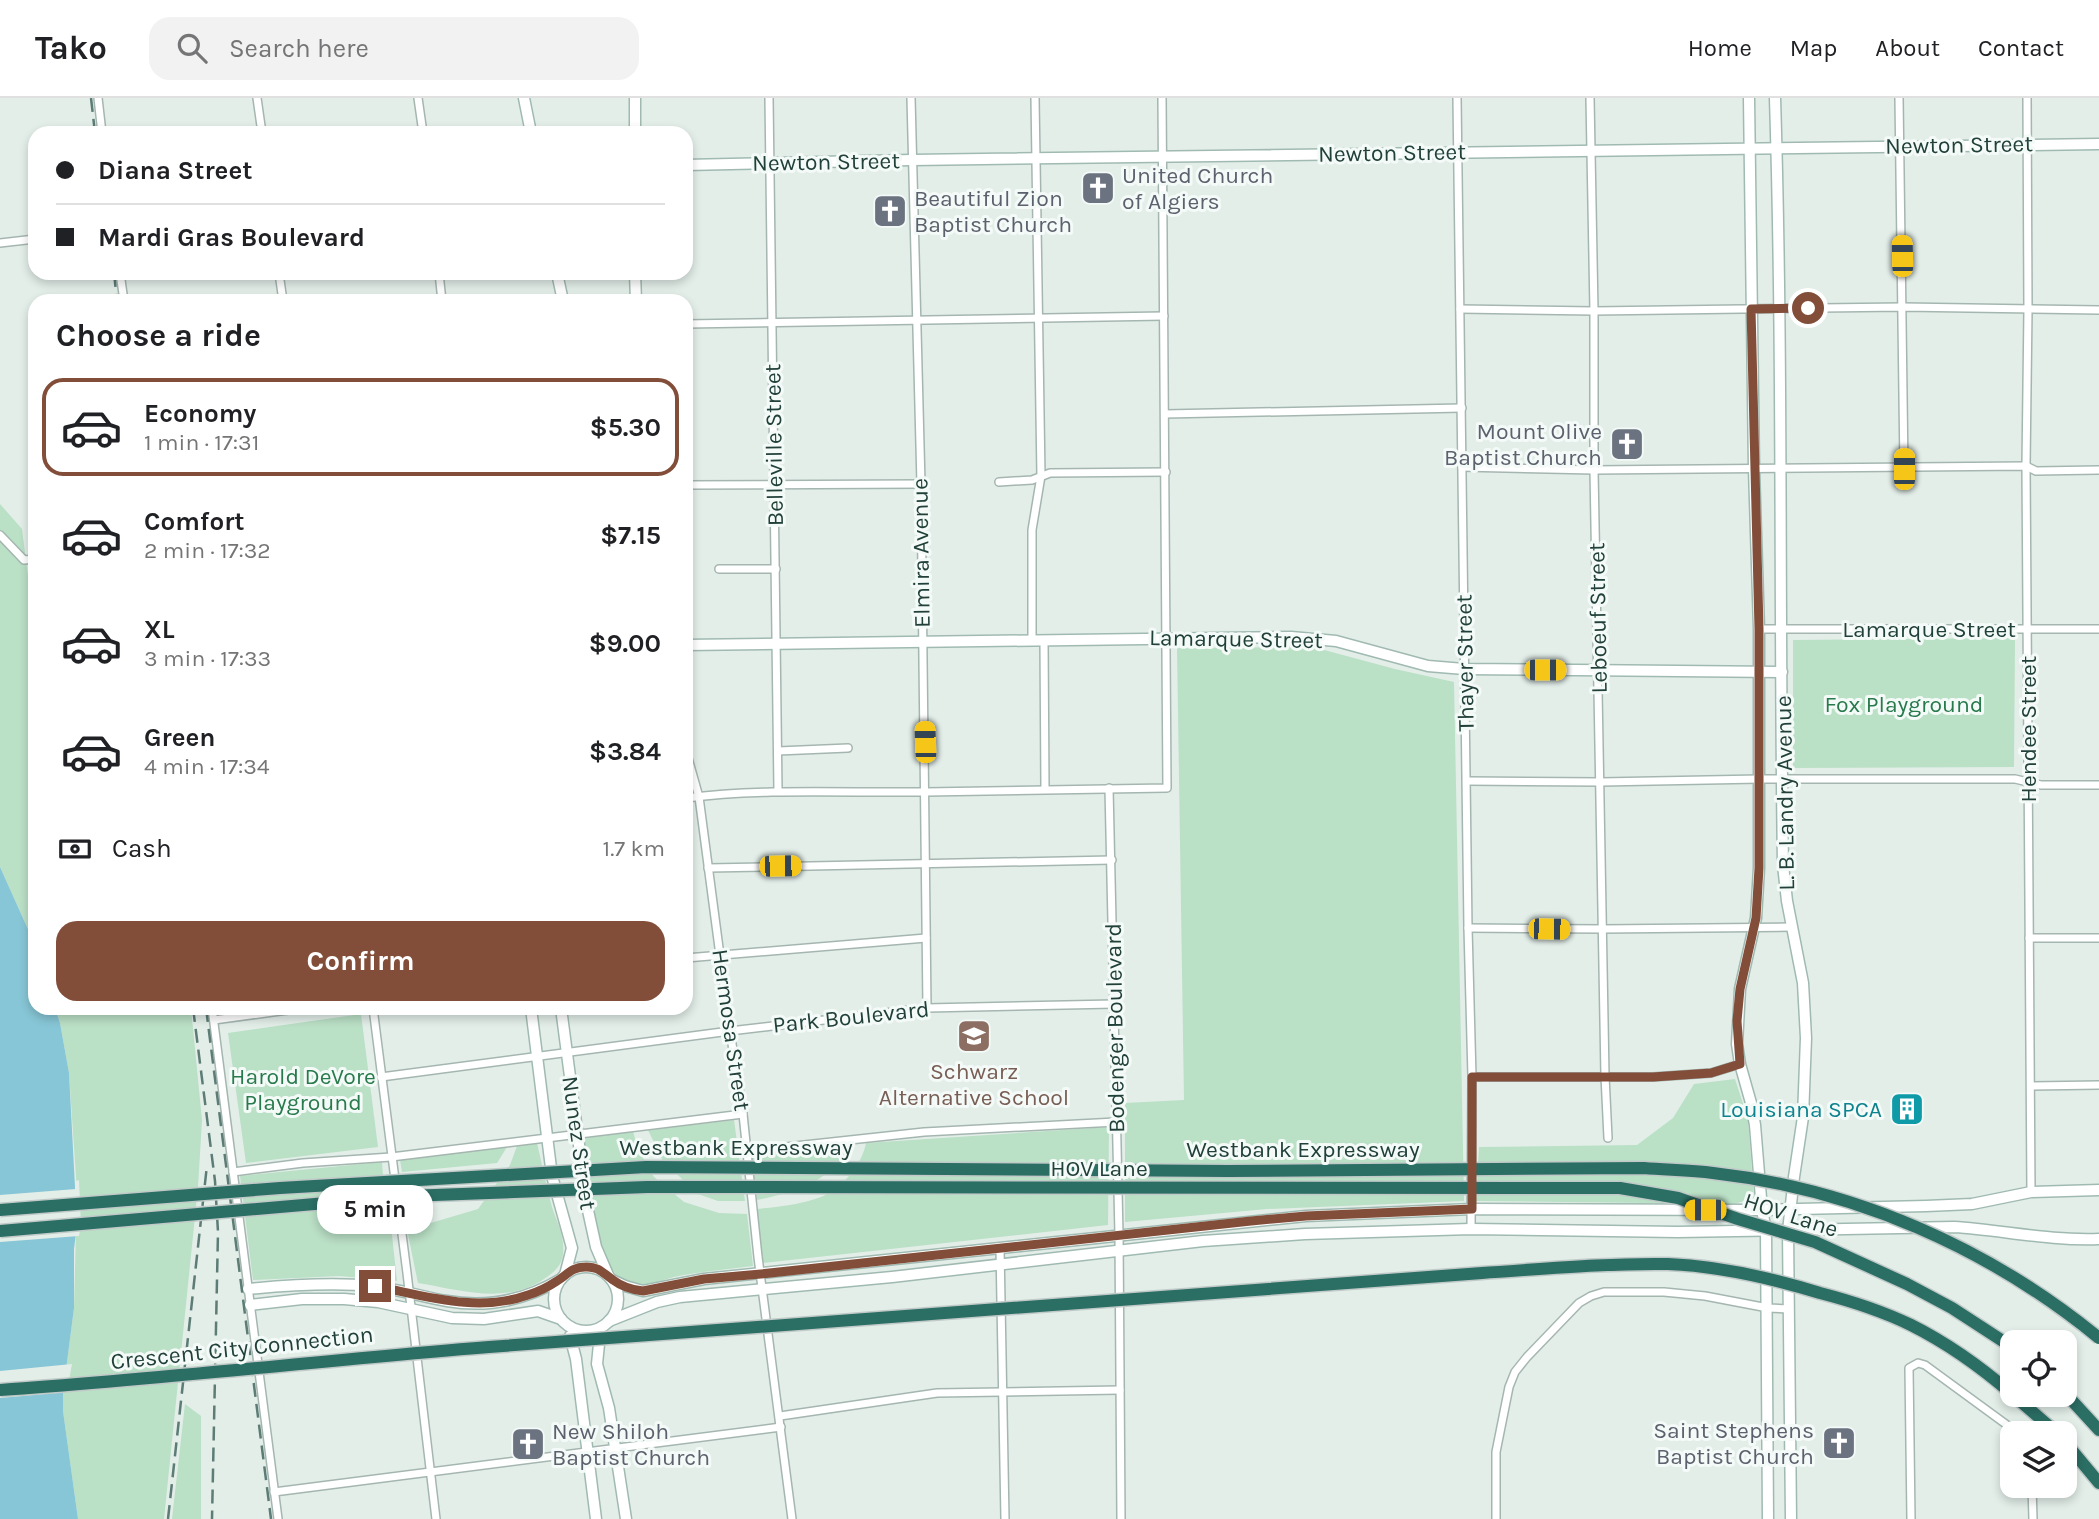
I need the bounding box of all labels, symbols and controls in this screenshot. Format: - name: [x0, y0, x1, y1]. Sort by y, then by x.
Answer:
- search box: [149, 17, 639, 80]
- text: Tako: [35, 29, 107, 67]
- icon: search: [173, 29, 211, 67]
- text: Search here: [229, 33, 369, 64]
- text: Home: [1688, 34, 1752, 62]
- text: Map: [1790, 34, 1837, 62]
- text: About: [1875, 34, 1940, 62]
- text: Contact: [1978, 34, 2064, 62]
- street label: Newton Street: [1885, 130, 2034, 160]
- street label: Newton Street: [1318, 138, 1467, 168]
- street label: Newton Street: [752, 147, 901, 177]
- text: Diana Street: [98, 155, 252, 186]
- place label: United Church of Algiers: [1122, 162, 1273, 215]
- church icon: United Church of Algiers: [1079, 169, 1117, 207]
- place label: Beautiful Zion Baptist Church: [914, 185, 1072, 238]
- church icon: Beautiful Zion Baptist Church: [871, 192, 909, 230]
- text: Mardi Gras Boulevard: [98, 222, 365, 253]
- car: [1892, 235, 1913, 277]
- route start: [1792, 292, 1824, 324]
- text: Choose a ride: [56, 317, 261, 354]
- street label: Belleville Street: [759, 363, 789, 526]
- icon: car: [60, 396, 123, 459]
- text: Economy: [144, 398, 256, 429]
- text: $5.30: [590, 412, 661, 443]
- place label: Mount Olive Baptist Church: [1444, 418, 1602, 471]
- church icon: Mount Olive Baptist Church: [1608, 425, 1646, 463]
- text: 1 min · 17:31: [144, 429, 259, 456]
- car: [1894, 448, 1915, 490]
- street label: Elmira Avenue: [906, 478, 936, 628]
- icon: car: [60, 504, 123, 567]
- text: Comfort: [144, 506, 245, 537]
- text: $7.15: [600, 520, 661, 551]
- text: 2 min · 17:32: [144, 537, 271, 564]
- street label: Leboeuf Street: [1583, 542, 1613, 694]
- street label: Thayer Street: [1450, 594, 1480, 732]
- icon: car: [60, 612, 123, 675]
- text: XL: [144, 614, 175, 645]
- street label: Lamarque Street: [1842, 616, 2016, 643]
- street label: Lamarque Street: [1149, 624, 1323, 654]
- text: $9.00: [589, 628, 661, 659]
- text: 3 min · 17:33: [144, 645, 271, 672]
- street label: Hendee Street: [2015, 655, 2042, 802]
- car: [1525, 660, 1567, 681]
- park label: Fox Playground: [1825, 691, 1983, 718]
- street label: L. B. Landry Avenue: [1770, 695, 1800, 891]
- icon: car: [60, 720, 123, 783]
- car: [914, 721, 937, 763]
- text: Green: [144, 722, 216, 753]
- text: $3.84: [589, 736, 661, 767]
- text: 4 min · 17:34: [144, 753, 270, 780]
- icon: cash: [56, 830, 94, 868]
- text: Cash: [112, 833, 172, 864]
- text: 1.7 km: [603, 835, 665, 862]
- car: [759, 855, 802, 877]
- car: [1528, 918, 1571, 940]
- button: Confirm: [56, 921, 665, 1001]
- street label: Bodenger Boulevard: [1100, 923, 1130, 1133]
- street label: Hermosa Street: [706, 947, 756, 1113]
- street label: Park Boulevard: [771, 995, 931, 1039]
- school or university icon: Schwarz Alternative School: [955, 1017, 993, 1055]
- place label: Schwarz Alternative School: [879, 1058, 1069, 1111]
- park label: Harold DeVore Playground: [230, 1063, 376, 1116]
- street label: Nunez Street: [556, 1074, 602, 1212]
- building icon: Louisiana SPCA: [1888, 1090, 1926, 1128]
- place label: Louisiana SPCA: [1720, 1096, 1882, 1123]
- street label: Westbank Expressway: [619, 1134, 853, 1161]
- street label: Westbank Expressway: [1186, 1136, 1420, 1163]
- street label: HOV Lane: [1050, 1155, 1148, 1182]
- callout: 5 min: [317, 1184, 433, 1234]
- street label: HOV Lane: [1740, 1187, 1842, 1243]
- text: 5 min: [344, 1196, 406, 1223]
- car: [1685, 1200, 1727, 1221]
- route end: [359, 1270, 391, 1302]
- street label: Crescent City Connection: [109, 1321, 375, 1375]
- map controls: [2000, 1330, 2077, 1498]
- button: locate: [2000, 1330, 2077, 1407]
- place label: Saint Stephens Baptist Church: [1653, 1417, 1814, 1470]
- place label: New Shiloh Baptist Church: [552, 1418, 710, 1471]
- button: layers: [2000, 1421, 2077, 1498]
- church icon: Saint Stephens Baptist Church: [1820, 1424, 1858, 1462]
- church icon: New Shiloh Baptist Church: [509, 1425, 547, 1463]

